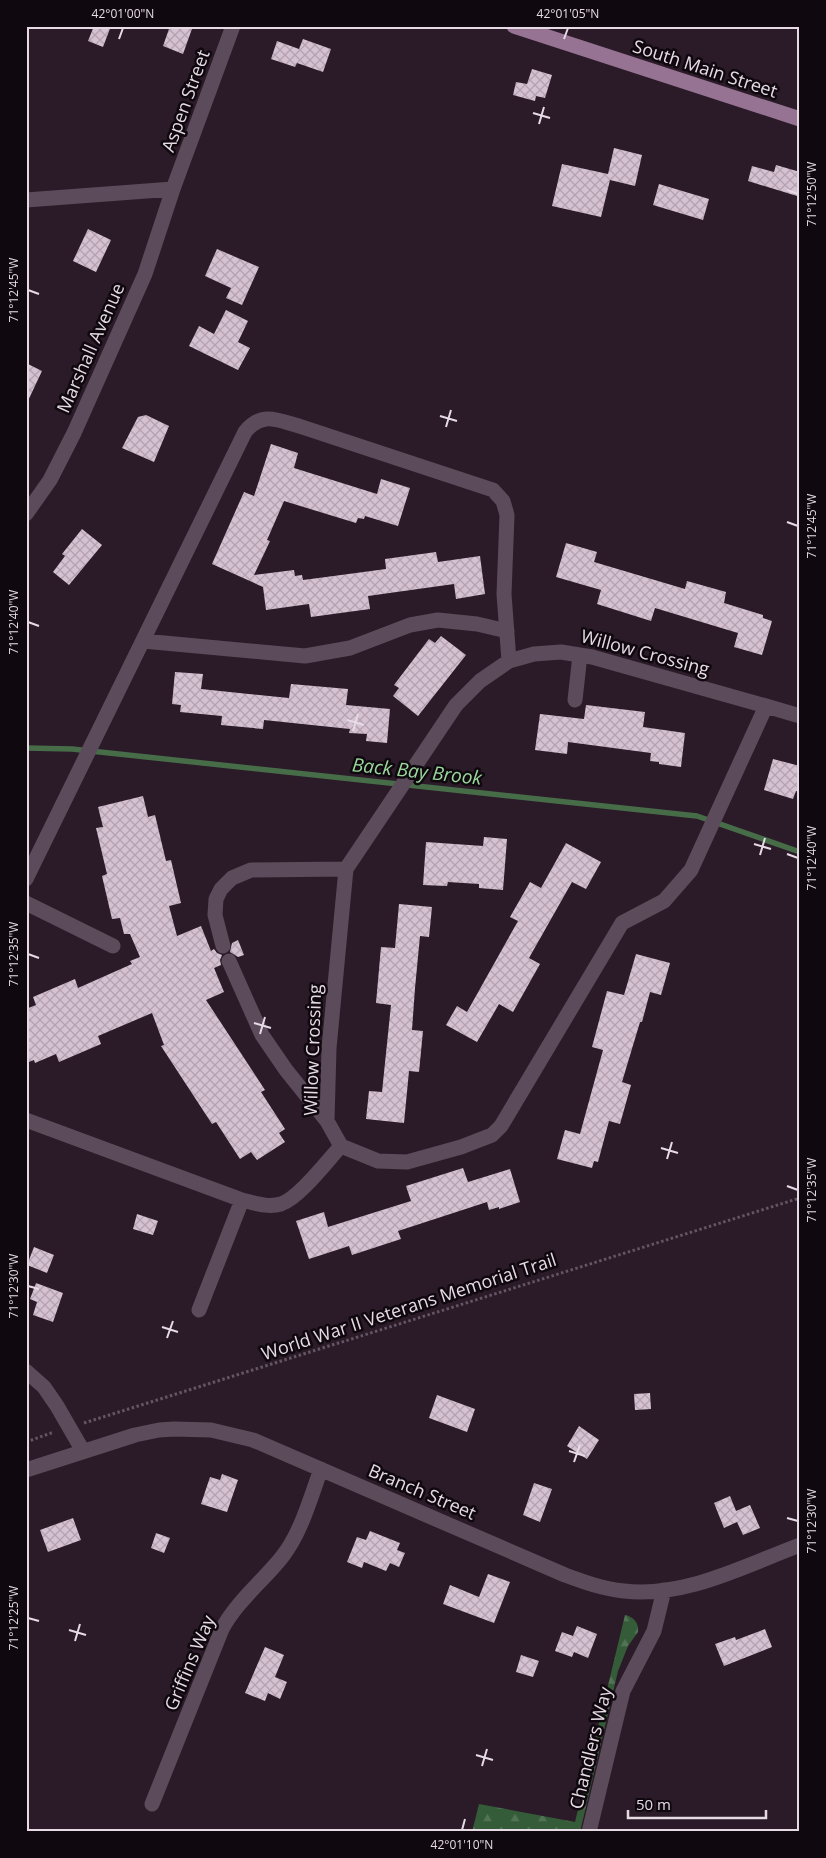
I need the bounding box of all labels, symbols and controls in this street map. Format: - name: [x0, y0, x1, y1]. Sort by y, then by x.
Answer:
- text: 42°01'00"N: [92, 5, 154, 22]
- text: 42°01'05"N: [537, 5, 599, 22]
- street label: South Main Street: [630, 33, 781, 103]
- street label: Aspen Street: [155, 46, 215, 155]
- text: 71°12'50"W: [803, 162, 820, 226]
- text: 71°12'45"W: [5, 258, 22, 322]
- street label: Marshall Avenue: [51, 279, 129, 416]
- text: 71°12'45"W: [803, 494, 820, 558]
- text: 71°12'40"W: [5, 590, 22, 654]
- street label: Willow Crossing: [579, 623, 712, 681]
- water label: Back Bay Brook: [351, 751, 484, 791]
- text: 71°12'40"W: [803, 826, 820, 890]
- text: 71°12'35"W: [5, 922, 22, 986]
- street label: Willow Crossing: [298, 983, 326, 1116]
- text: 71°12'35"W: [803, 1158, 820, 1222]
- street label: World War II Veterans Memorial Trail: [258, 1247, 559, 1365]
- text: 71°12'30"W: [5, 1254, 22, 1318]
- street label: Branch Street: [365, 1458, 480, 1525]
- text: 71°12'30"W: [803, 1489, 820, 1553]
- text: 71°12'25"W: [5, 1586, 22, 1650]
- street label: Griffins Way: [158, 1610, 220, 1714]
- street label: Chandlers Way: [563, 1683, 617, 1811]
- scale bar: [628, 1788, 766, 1820]
- text: 50 m: [636, 1794, 671, 1814]
- text: 42°01'10"N: [431, 1836, 493, 1853]

